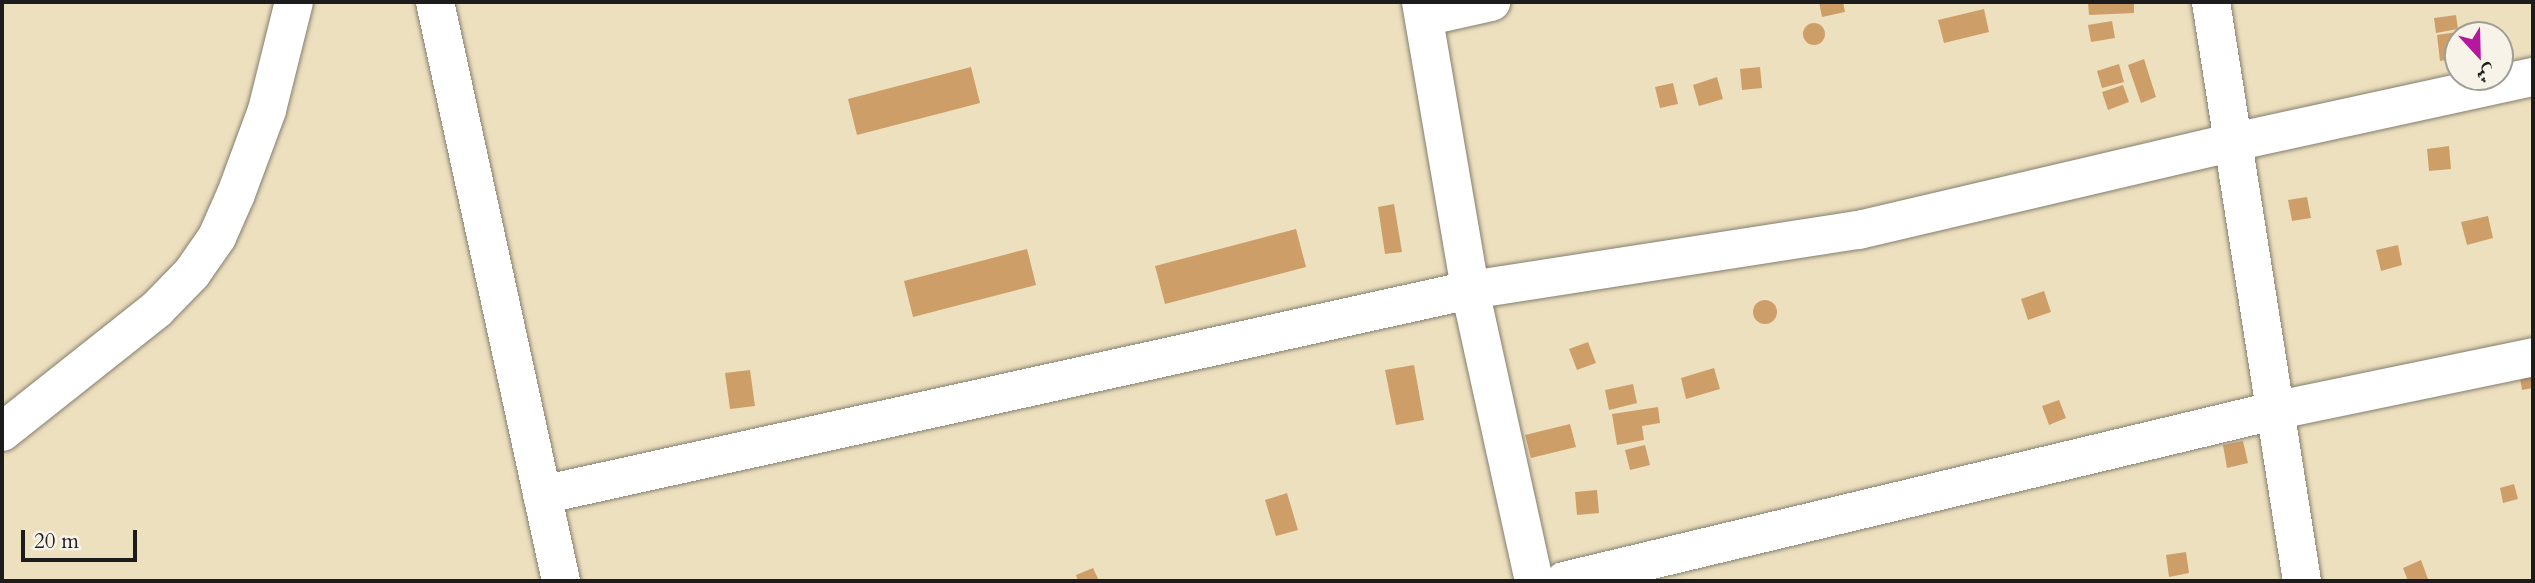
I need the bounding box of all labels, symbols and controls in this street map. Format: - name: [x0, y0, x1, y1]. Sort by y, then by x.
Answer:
- north arrow: [2444, 21, 2514, 91]
- text: ش: [2473, 58, 2500, 89]
- scale bar: [24, 516, 140, 560]
- text: 20 m: [34, 527, 79, 556]

